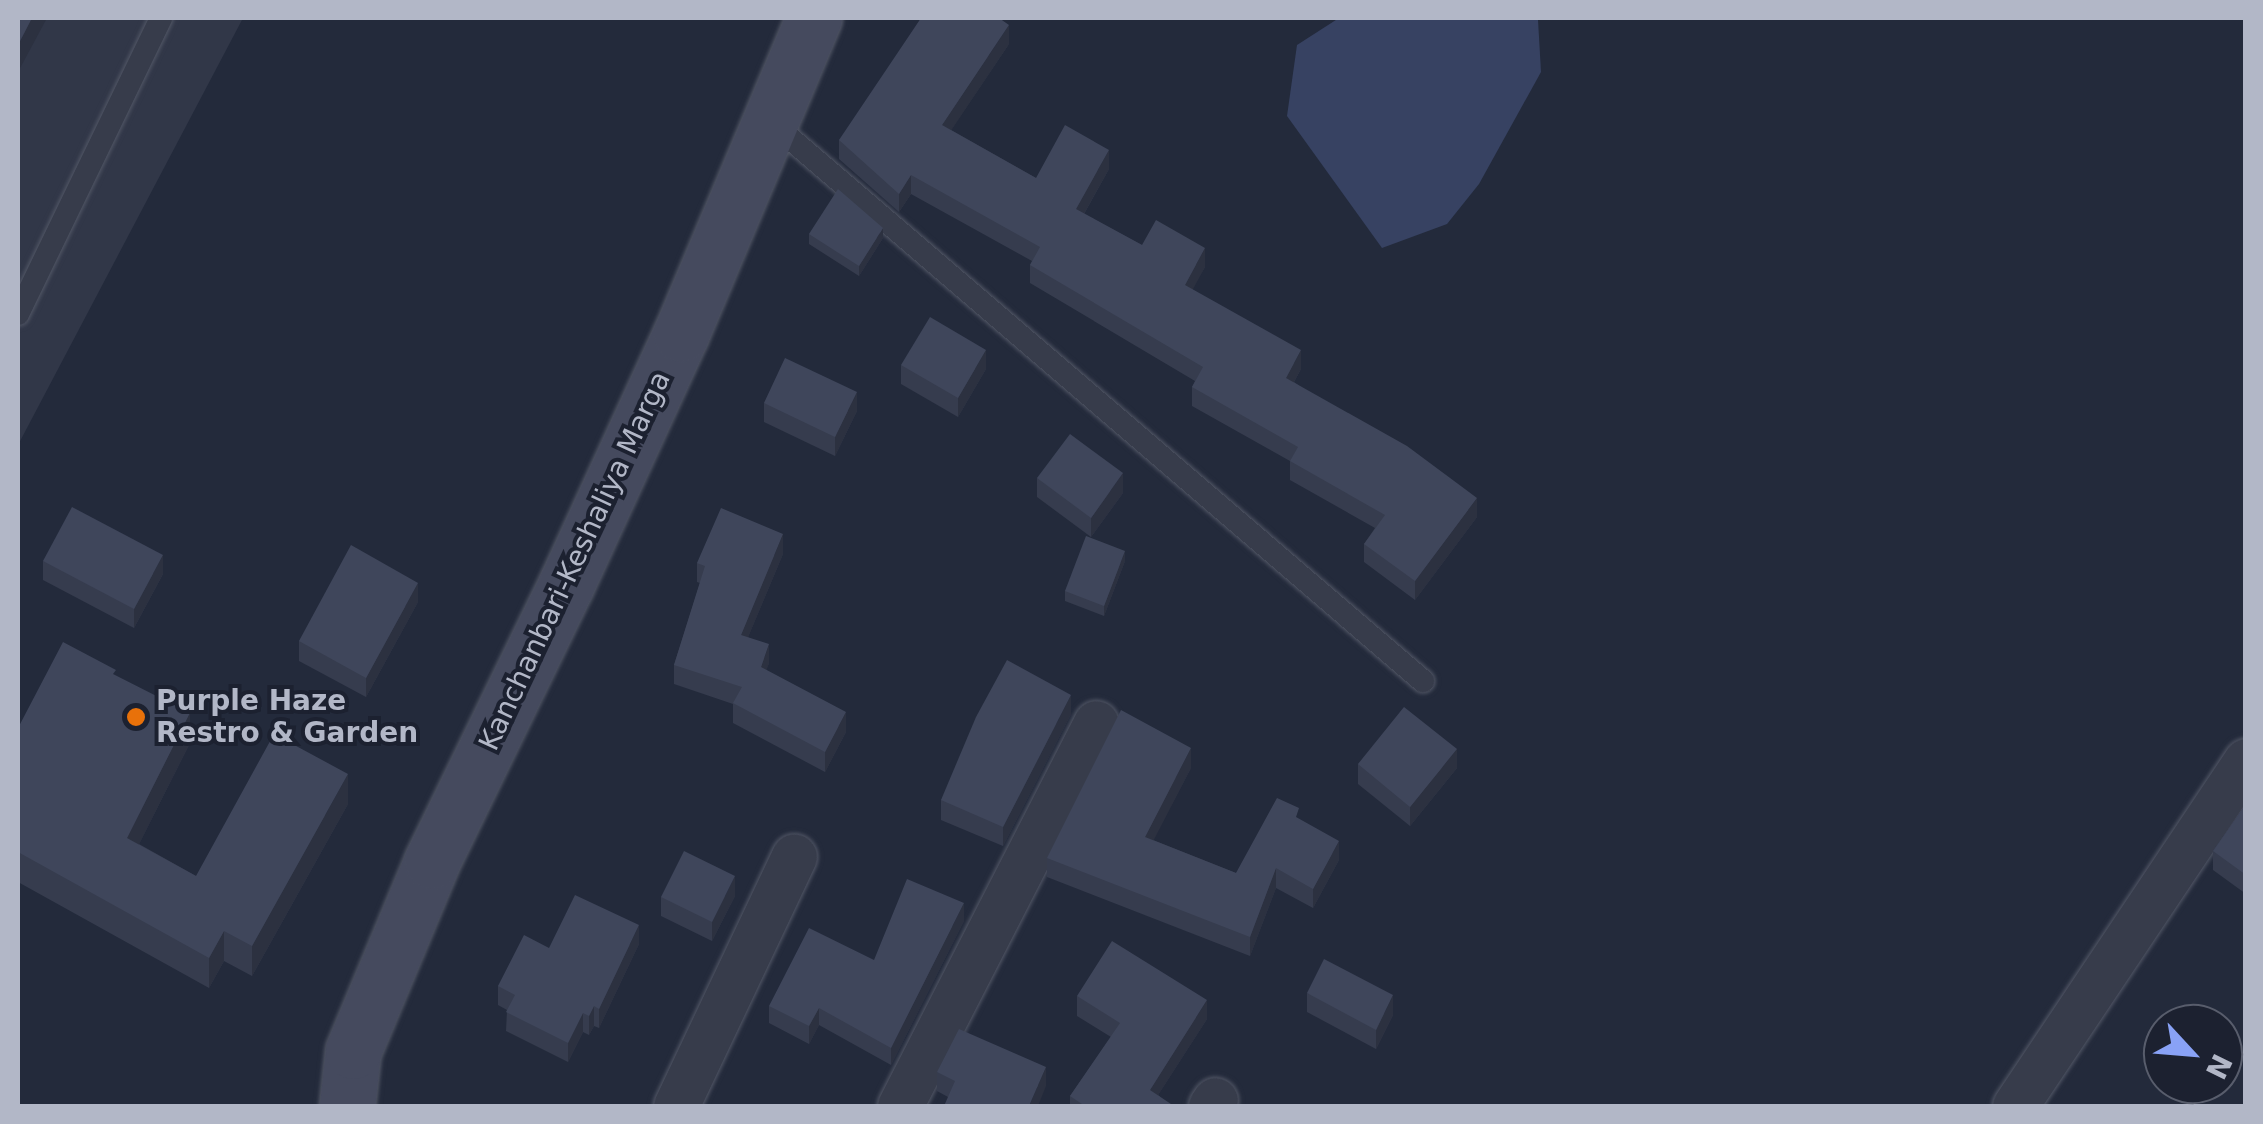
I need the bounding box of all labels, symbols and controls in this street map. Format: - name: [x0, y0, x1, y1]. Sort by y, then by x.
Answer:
- street label: Kanchanbari-Keshaliya Marga: [472, 366, 678, 756]
- place label: Purple Haze Restro & Garden: [156, 684, 418, 750]
- marker: Purple Haze Restro & Garden: [125, 706, 147, 728]
- north arrow: [2143, 1004, 2243, 1104]
- text: N: [2199, 1049, 2239, 1084]

